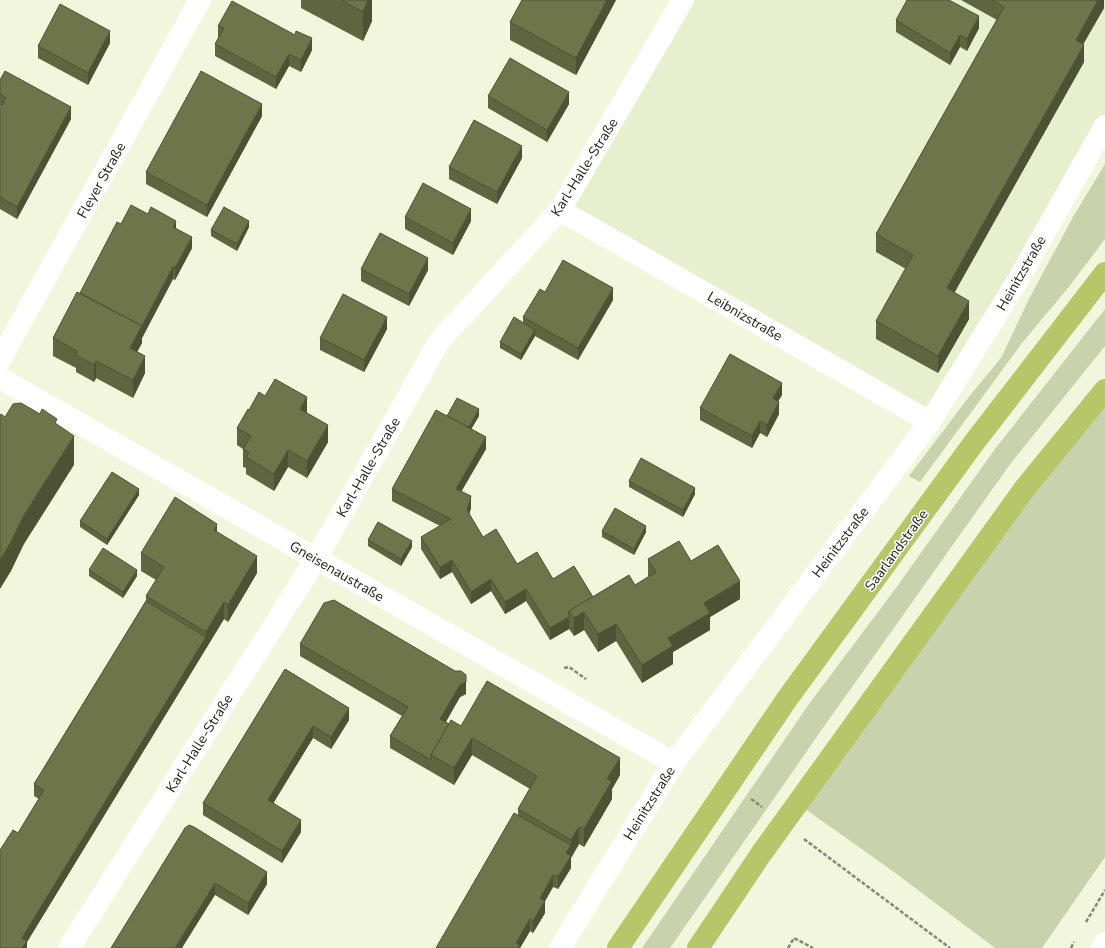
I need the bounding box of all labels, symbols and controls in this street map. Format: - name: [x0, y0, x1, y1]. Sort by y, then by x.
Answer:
- street label: Karl-Halle-Straße: [547, 114, 622, 220]
- street label: Fleyer Straße: [73, 139, 130, 222]
- street label: Heinitzstraße: [992, 232, 1051, 314]
- street label: Leibnizstraße: [704, 287, 786, 346]
- street label: Karl-Halle-Straße: [332, 414, 405, 521]
- street label: Heinitzstraße: [808, 503, 873, 582]
- street label: Saarlandstraße: [860, 506, 932, 595]
- street label: Gneisenaustraße: [286, 537, 387, 606]
- street label: Karl-Halle-Straße: [162, 690, 237, 796]
- street label: Heinitzstraße: [619, 763, 680, 844]

